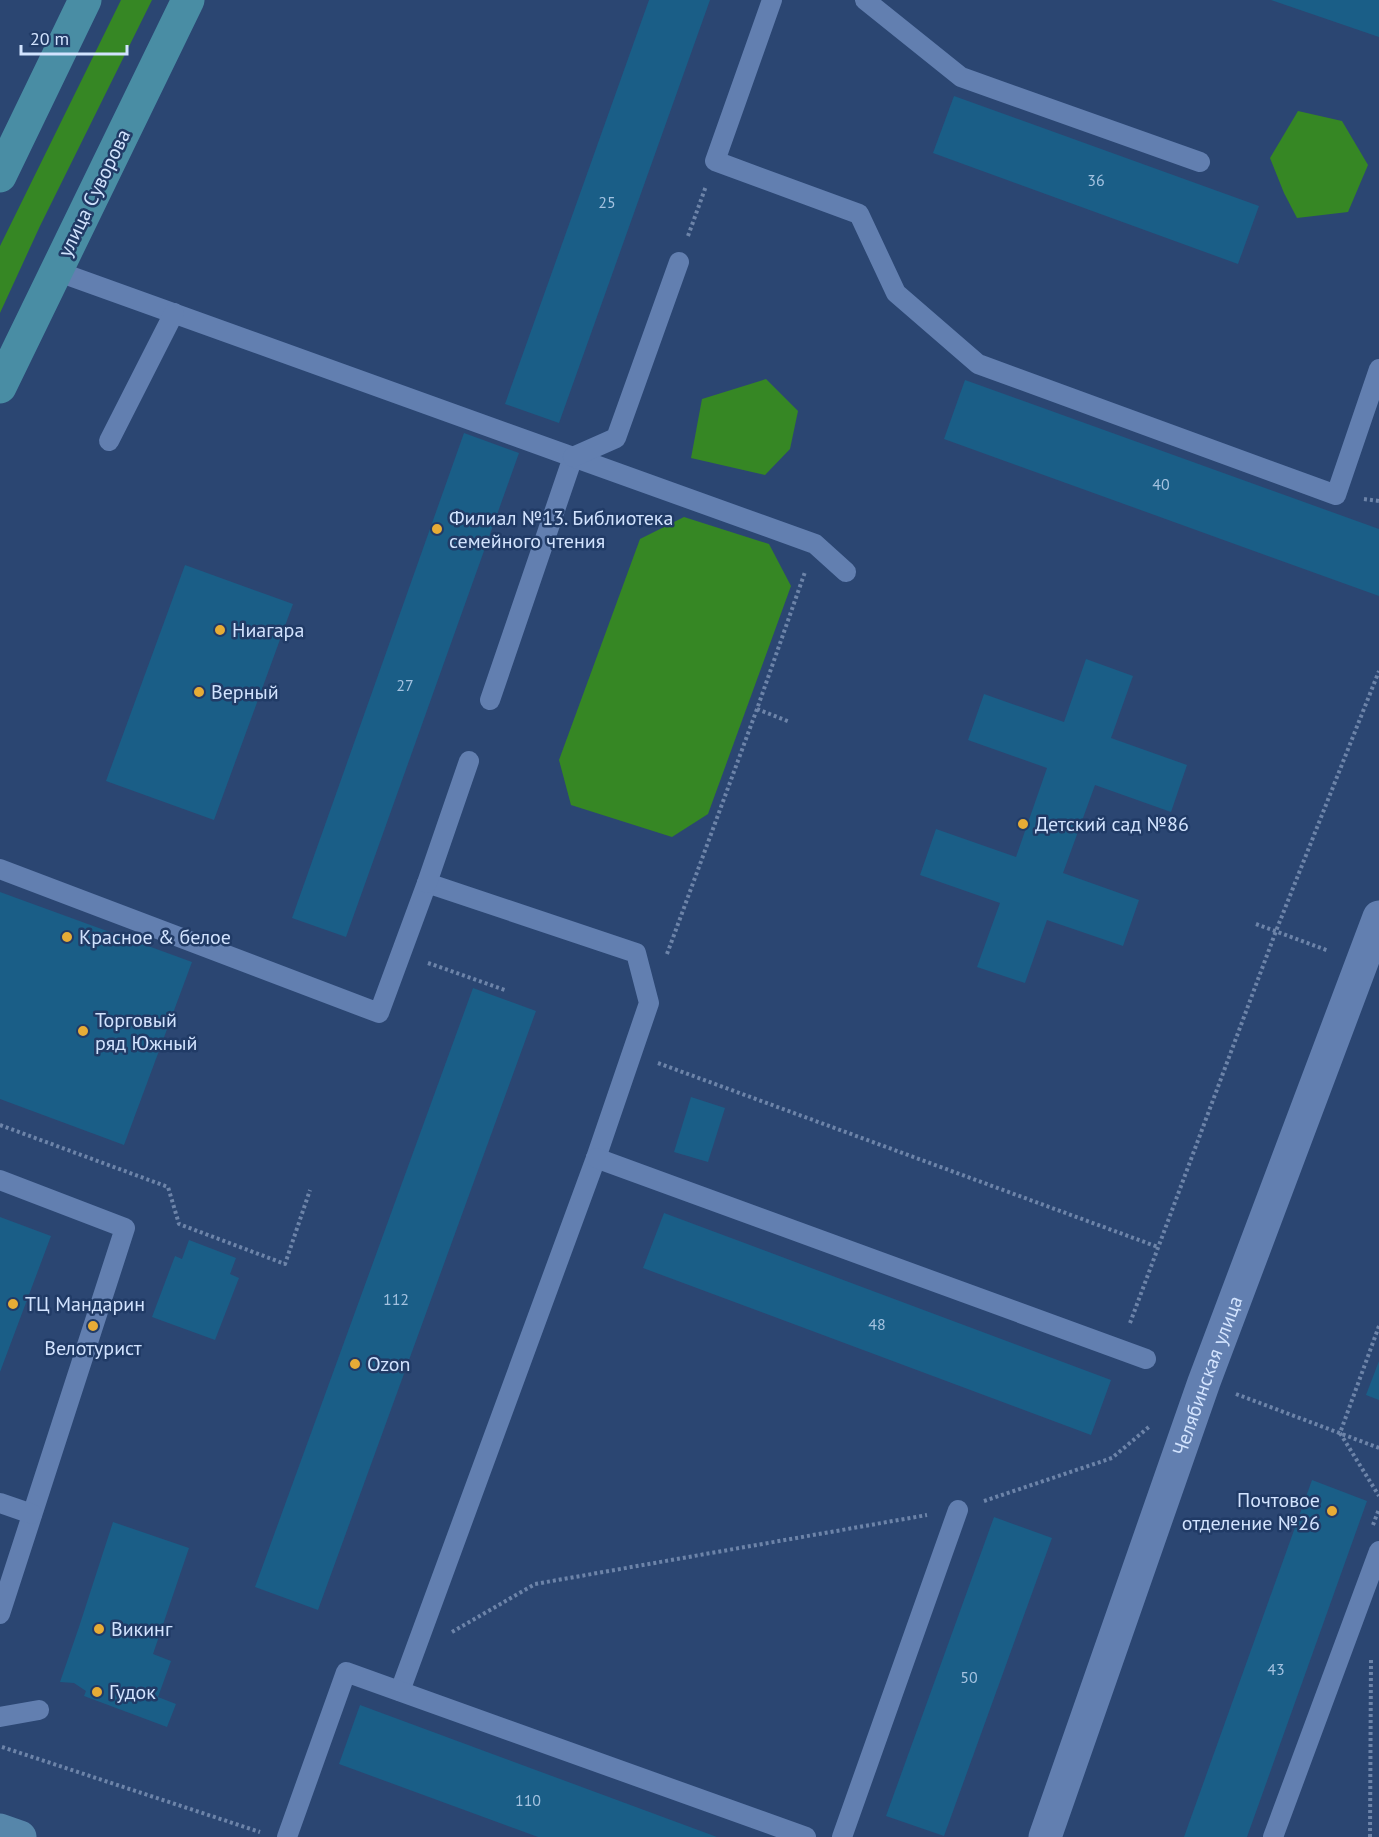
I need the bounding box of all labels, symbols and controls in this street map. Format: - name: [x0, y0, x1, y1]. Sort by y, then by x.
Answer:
- scale bar: [21, 18, 128, 56]
- text: 20 m: [30, 27, 69, 50]
- street label: улица Суворова: [52, 125, 136, 261]
- house number: 36: [1087, 170, 1105, 190]
- house number: 25: [598, 192, 616, 212]
- house number: 40: [1152, 474, 1170, 494]
- place label: Филиал №13. Библиотека семейного чтения: [449, 505, 673, 554]
- marker: Филиал №13. Библиотека семейного чтения: [430, 522, 444, 536]
- place label: Ниагара: [232, 617, 304, 643]
- marker: Ниагара: [213, 623, 227, 637]
- house number: 27: [396, 675, 414, 695]
- place label: Верный: [211, 679, 279, 705]
- marker: Верный: [192, 685, 206, 699]
- place label: Детский сад №86: [1035, 811, 1189, 837]
- marker: Детский сад №86: [1016, 817, 1030, 831]
- place label: Красное & белое: [79, 924, 231, 950]
- marker: Красное & белое: [60, 930, 74, 944]
- place label: Торговый ряд Южный: [95, 1007, 197, 1056]
- marker: Торговый ряд Южный: [76, 1024, 90, 1038]
- house number: 112: [383, 1289, 409, 1309]
- place label: ТЦ Мандарин: [25, 1291, 145, 1317]
- street label: Челябинская улица: [1166, 1292, 1248, 1459]
- marker: ТЦ Мандарин: [6, 1297, 20, 1311]
- house number: 48: [868, 1314, 886, 1334]
- marker: Велотурист: [86, 1319, 100, 1333]
- place label: Велотурист: [44, 1335, 142, 1361]
- place label: Ozon: [367, 1351, 411, 1377]
- marker: Ozon: [348, 1357, 362, 1371]
- place label: Почтовое отделение №26: [1182, 1487, 1320, 1536]
- marker: Почтовое отделение №26: [1325, 1504, 1339, 1518]
- place label: Викинг: [111, 1616, 173, 1642]
- marker: Викинг: [92, 1622, 106, 1636]
- house number: 43: [1267, 1659, 1285, 1679]
- house number: 50: [960, 1667, 978, 1687]
- place label: Гудок: [109, 1679, 156, 1705]
- marker: Гудок: [90, 1685, 104, 1699]
- house number: 110: [515, 1790, 541, 1810]

